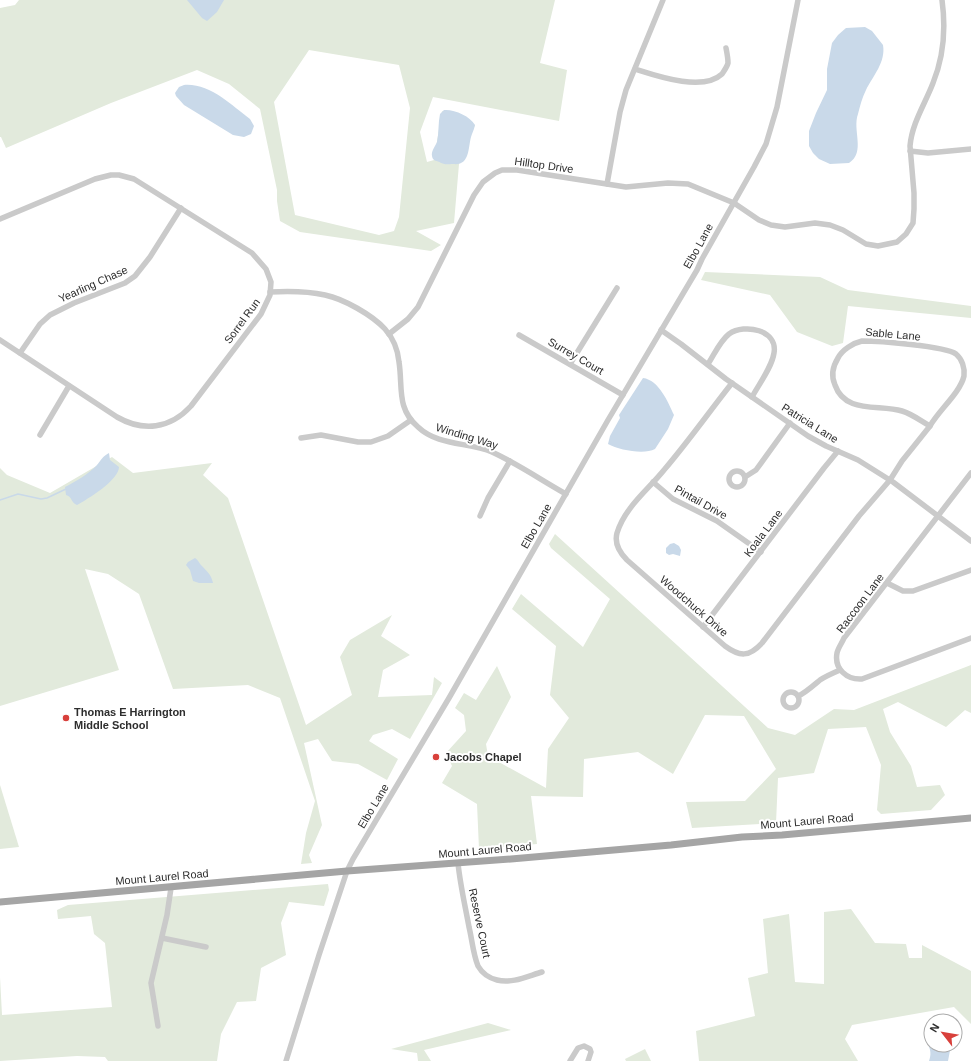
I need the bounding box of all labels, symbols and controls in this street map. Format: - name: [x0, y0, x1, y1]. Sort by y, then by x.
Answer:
- street label: Hilltop Drive: [514, 155, 574, 175]
- street label: Elbo Lane: [681, 221, 715, 271]
- street label: Yearling Chase: [57, 263, 129, 305]
- street label: Sorrel Run: [222, 296, 262, 346]
- street label: Sable Lane: [865, 326, 921, 342]
- street label: Surrey Court: [546, 335, 606, 377]
- street label: Patricia Lane: [780, 401, 840, 445]
- street label: Winding Way: [434, 421, 500, 451]
- street label: Pintail Drive: [672, 483, 730, 521]
- street label: Elbo Lane: [518, 502, 554, 550]
- street label: Koala Lane: [741, 507, 785, 559]
- street label: Raccoon Lane: [834, 571, 886, 635]
- street label: Woodchuck Drive: [658, 573, 730, 639]
- place label: Thomas E Harrington Middle School: [74, 706, 186, 731]
- marker: Thomas E Harrington Middle School: [61, 713, 71, 723]
- place label: Jacobs Chapel: [444, 751, 522, 763]
- marker: Jacobs Chapel: [431, 752, 441, 762]
- street label: Elbo Lane: [355, 782, 391, 830]
- street label: Mount Laurel Road: [760, 811, 854, 831]
- street label: Mount Laurel Road: [438, 840, 532, 860]
- street label: Mount Laurel Road: [115, 867, 209, 887]
- street label: Reserve Court: [467, 887, 493, 959]
- north arrow: [923, 1013, 963, 1053]
- text: N: [927, 1021, 942, 1034]

